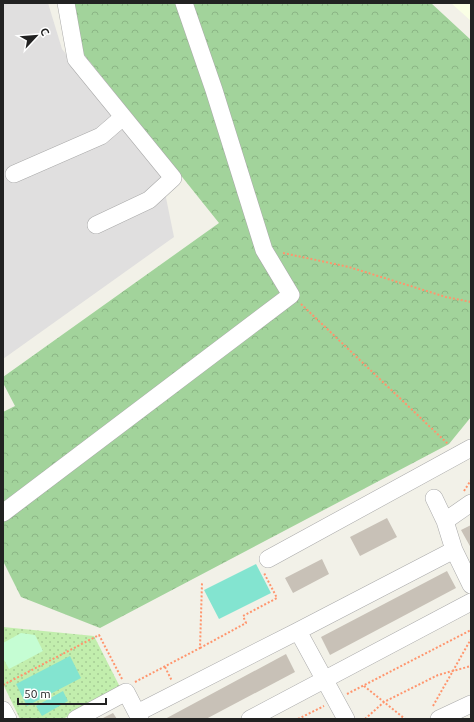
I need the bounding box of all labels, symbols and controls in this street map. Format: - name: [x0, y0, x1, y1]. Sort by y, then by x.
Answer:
- north arrow: [16, 16, 56, 56]
- text: С: [38, 26, 52, 37]
- scale bar: [18, 680, 106, 706]
- text: 50 m: [24, 687, 51, 700]

